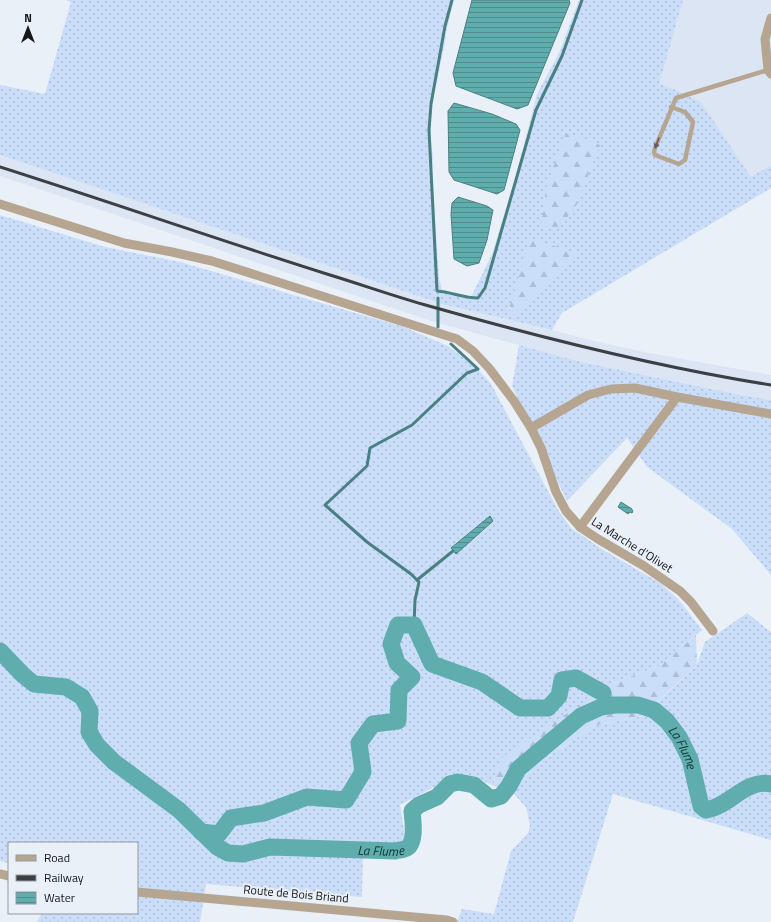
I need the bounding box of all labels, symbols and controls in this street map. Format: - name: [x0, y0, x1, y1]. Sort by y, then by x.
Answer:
- north arrow: [8, 8, 48, 48]
- text: N: [24, 10, 32, 26]
- one-way arrow: [653, 137, 659, 149]
- street label: La Marche d'Olivet: [588, 512, 677, 578]
- water label: La Flume: [664, 721, 702, 772]
- water label: La Flume: [357, 839, 406, 861]
- legend: [8, 842, 138, 914]
- text: Road: [44, 848, 70, 867]
- text: Railway: [44, 868, 84, 887]
- street label: Route de Bois Briand: [243, 879, 349, 908]
- text: Water: [44, 888, 75, 907]

